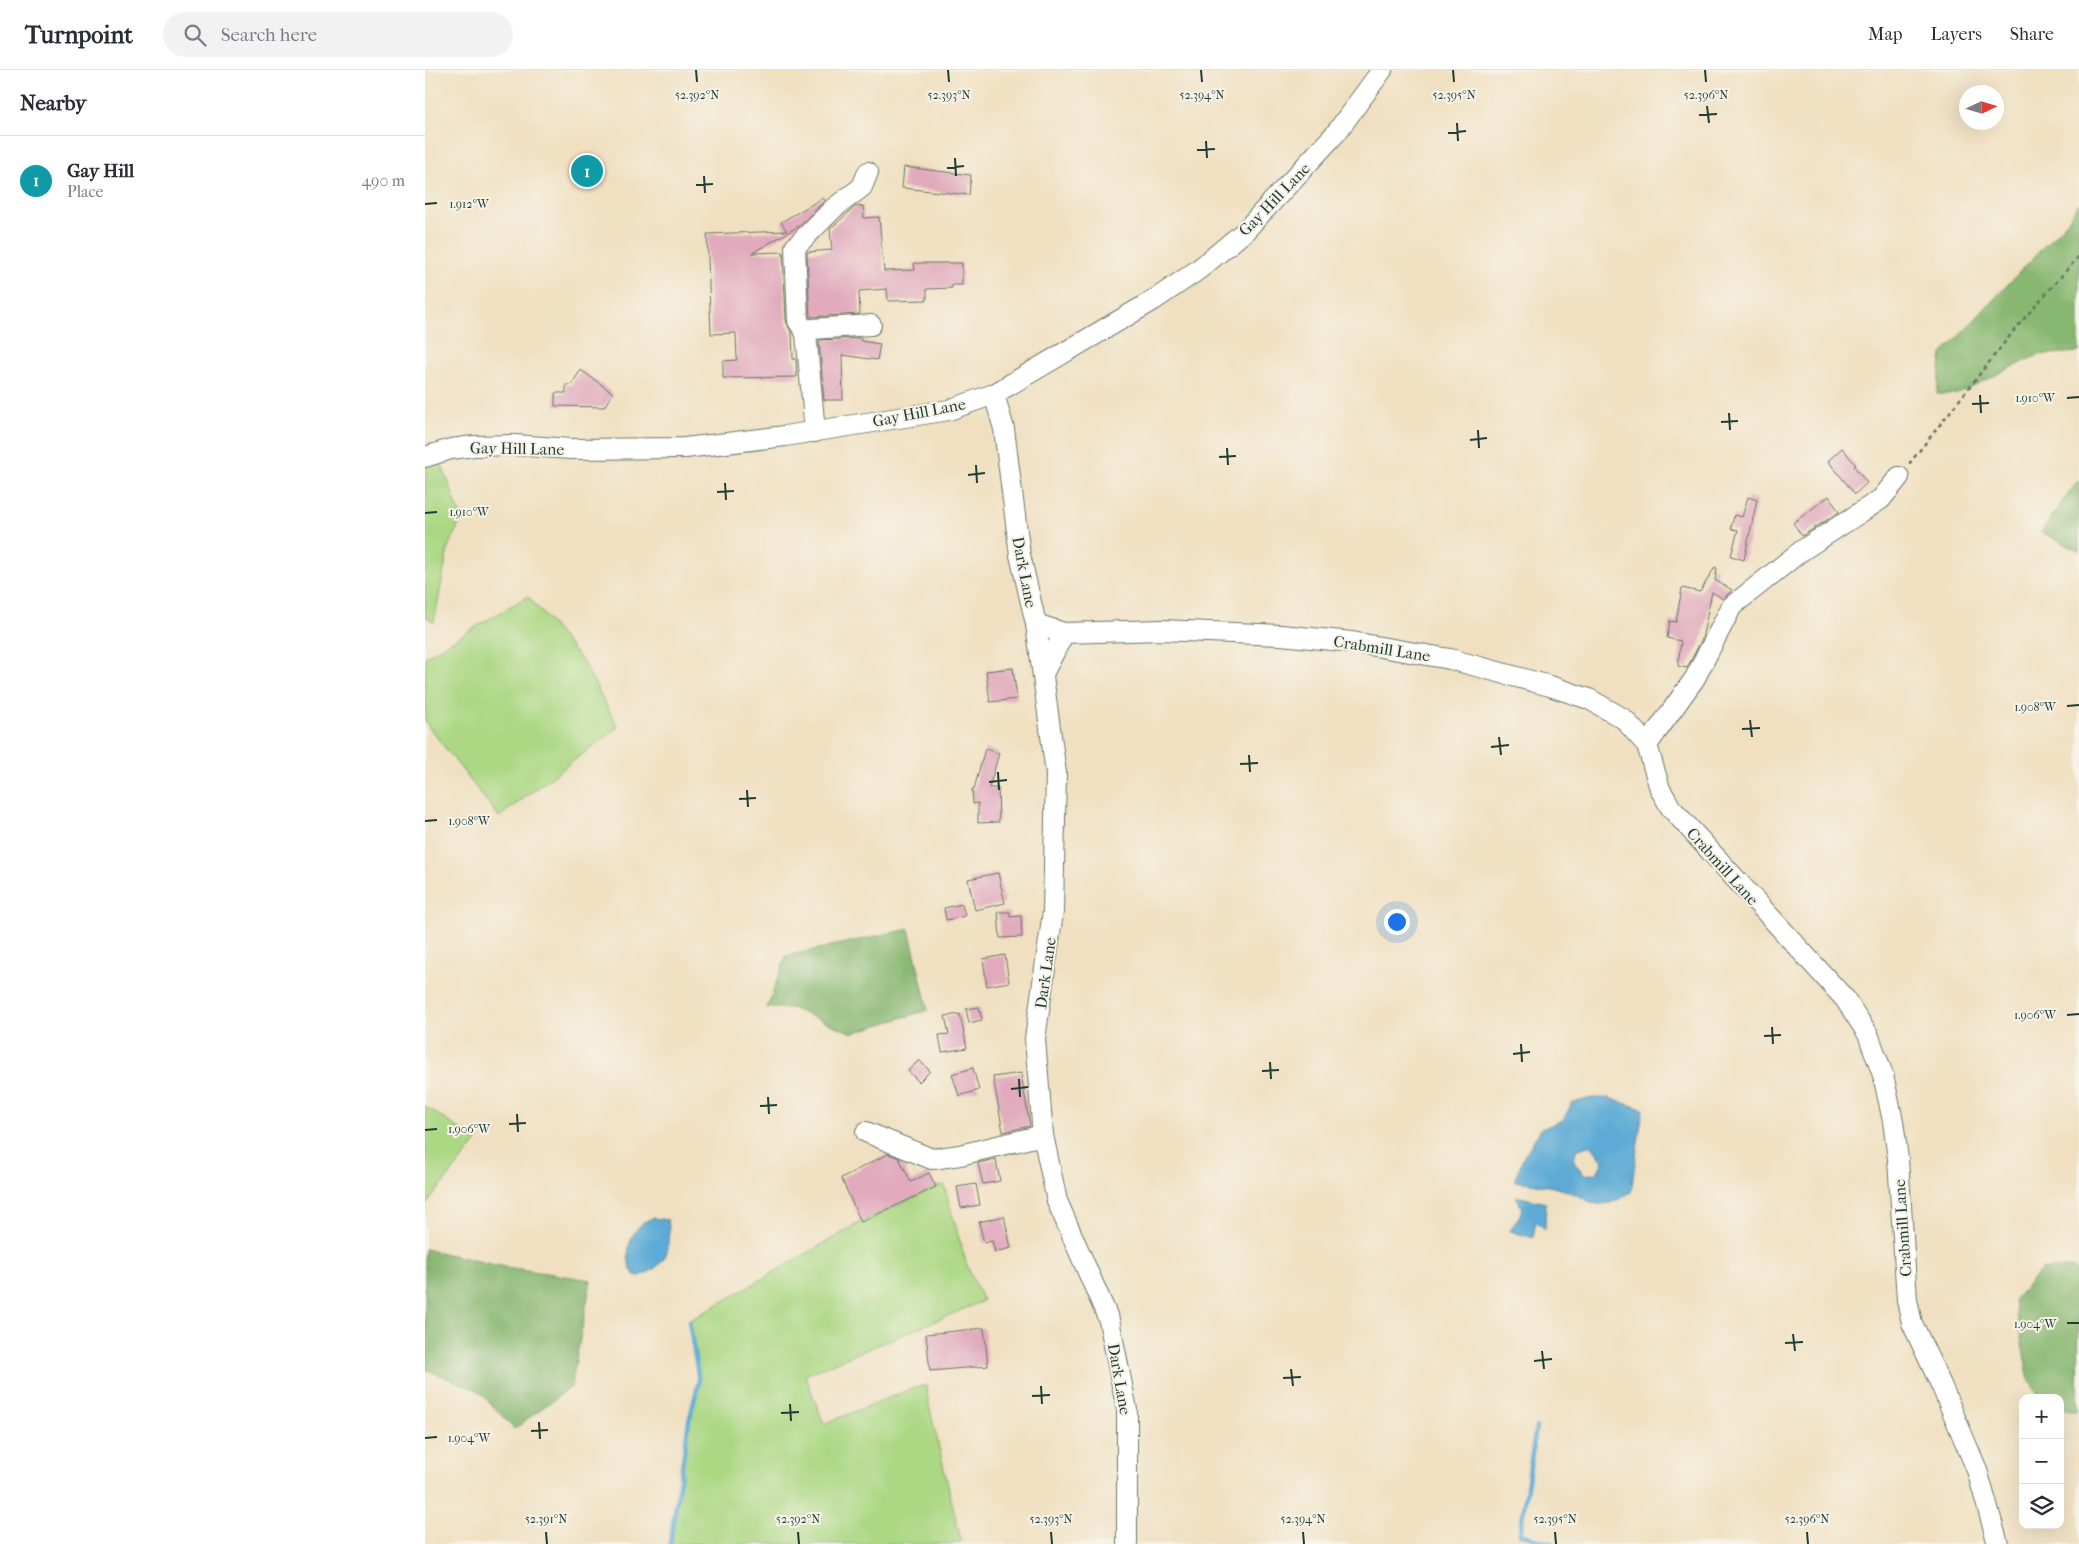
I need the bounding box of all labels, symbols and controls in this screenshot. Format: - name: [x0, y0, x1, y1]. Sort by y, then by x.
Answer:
- search box: [163, 12, 513, 57]
- text: Turnpoint: [25, 21, 133, 49]
- icon: search: [181, 21, 209, 49]
- text: Search here: [221, 24, 317, 46]
- text: Map: [1868, 24, 1902, 45]
- text: Layers: [1930, 24, 1982, 45]
- text: Share: [2010, 24, 2054, 45]
- north arrow: [1959, 85, 2004, 130]
- text: 52.392°N: [675, 88, 719, 102]
- text: 52.393°N: [927, 88, 971, 102]
- text: 52.394°N: [1179, 88, 1225, 102]
- text: 52.395°N: [1432, 88, 1476, 102]
- text: 52.396°N: [1684, 88, 1728, 102]
- text: Nearby: [20, 91, 86, 115]
- pin: 1: [571, 152, 603, 190]
- street label: Gay Hill Lane: [1235, 159, 1314, 240]
- text: Gay Hill: [67, 160, 134, 182]
- text: 1: [33, 171, 39, 190]
- text: 490 m: [362, 171, 405, 190]
- text: Place: [67, 182, 103, 201]
- text: 1.912°W: [449, 197, 490, 211]
- text: 1.910°W: [2015, 391, 2056, 405]
- street label: Gay Hill Lane: [871, 394, 967, 431]
- street label: Gay Hill Lane: [470, 438, 564, 459]
- text: 1.910°W: [449, 505, 490, 519]
- street label: Dark Lane: [1008, 535, 1041, 609]
- street label: Crabmill Lane: [1332, 631, 1432, 666]
- text: 1.908°W: [2014, 700, 2057, 714]
- text: 1.908°W: [448, 814, 491, 828]
- street label: Crabmill Lane: [1683, 824, 1762, 909]
- your location: [1384, 909, 1410, 935]
- street label: Dark Lane: [1031, 936, 1060, 1010]
- text: 1.906°W: [2014, 1008, 2057, 1022]
- text: 1.906°W: [448, 1122, 491, 1136]
- street label: Crabmill Lane: [1890, 1178, 1915, 1277]
- text: 1.904°W: [2014, 1317, 2057, 1331]
- street label: Dark Lane: [1104, 1342, 1135, 1416]
- map controls: [2019, 1394, 2064, 1529]
- button: +: [2019, 1394, 2064, 1439]
- text: 1.904°W: [448, 1431, 491, 1445]
- button: −: [2019, 1439, 2064, 1484]
- button: layers: [2019, 1484, 2064, 1529]
- text: 52.391°N: [525, 1512, 567, 1526]
- text: 52.392°N: [776, 1512, 820, 1526]
- text: 52.393°N: [1029, 1512, 1073, 1526]
- text: 52.394°N: [1280, 1512, 1326, 1526]
- text: 52.395°N: [1533, 1512, 1577, 1526]
- text: 52.396°N: [1785, 1512, 1829, 1526]

